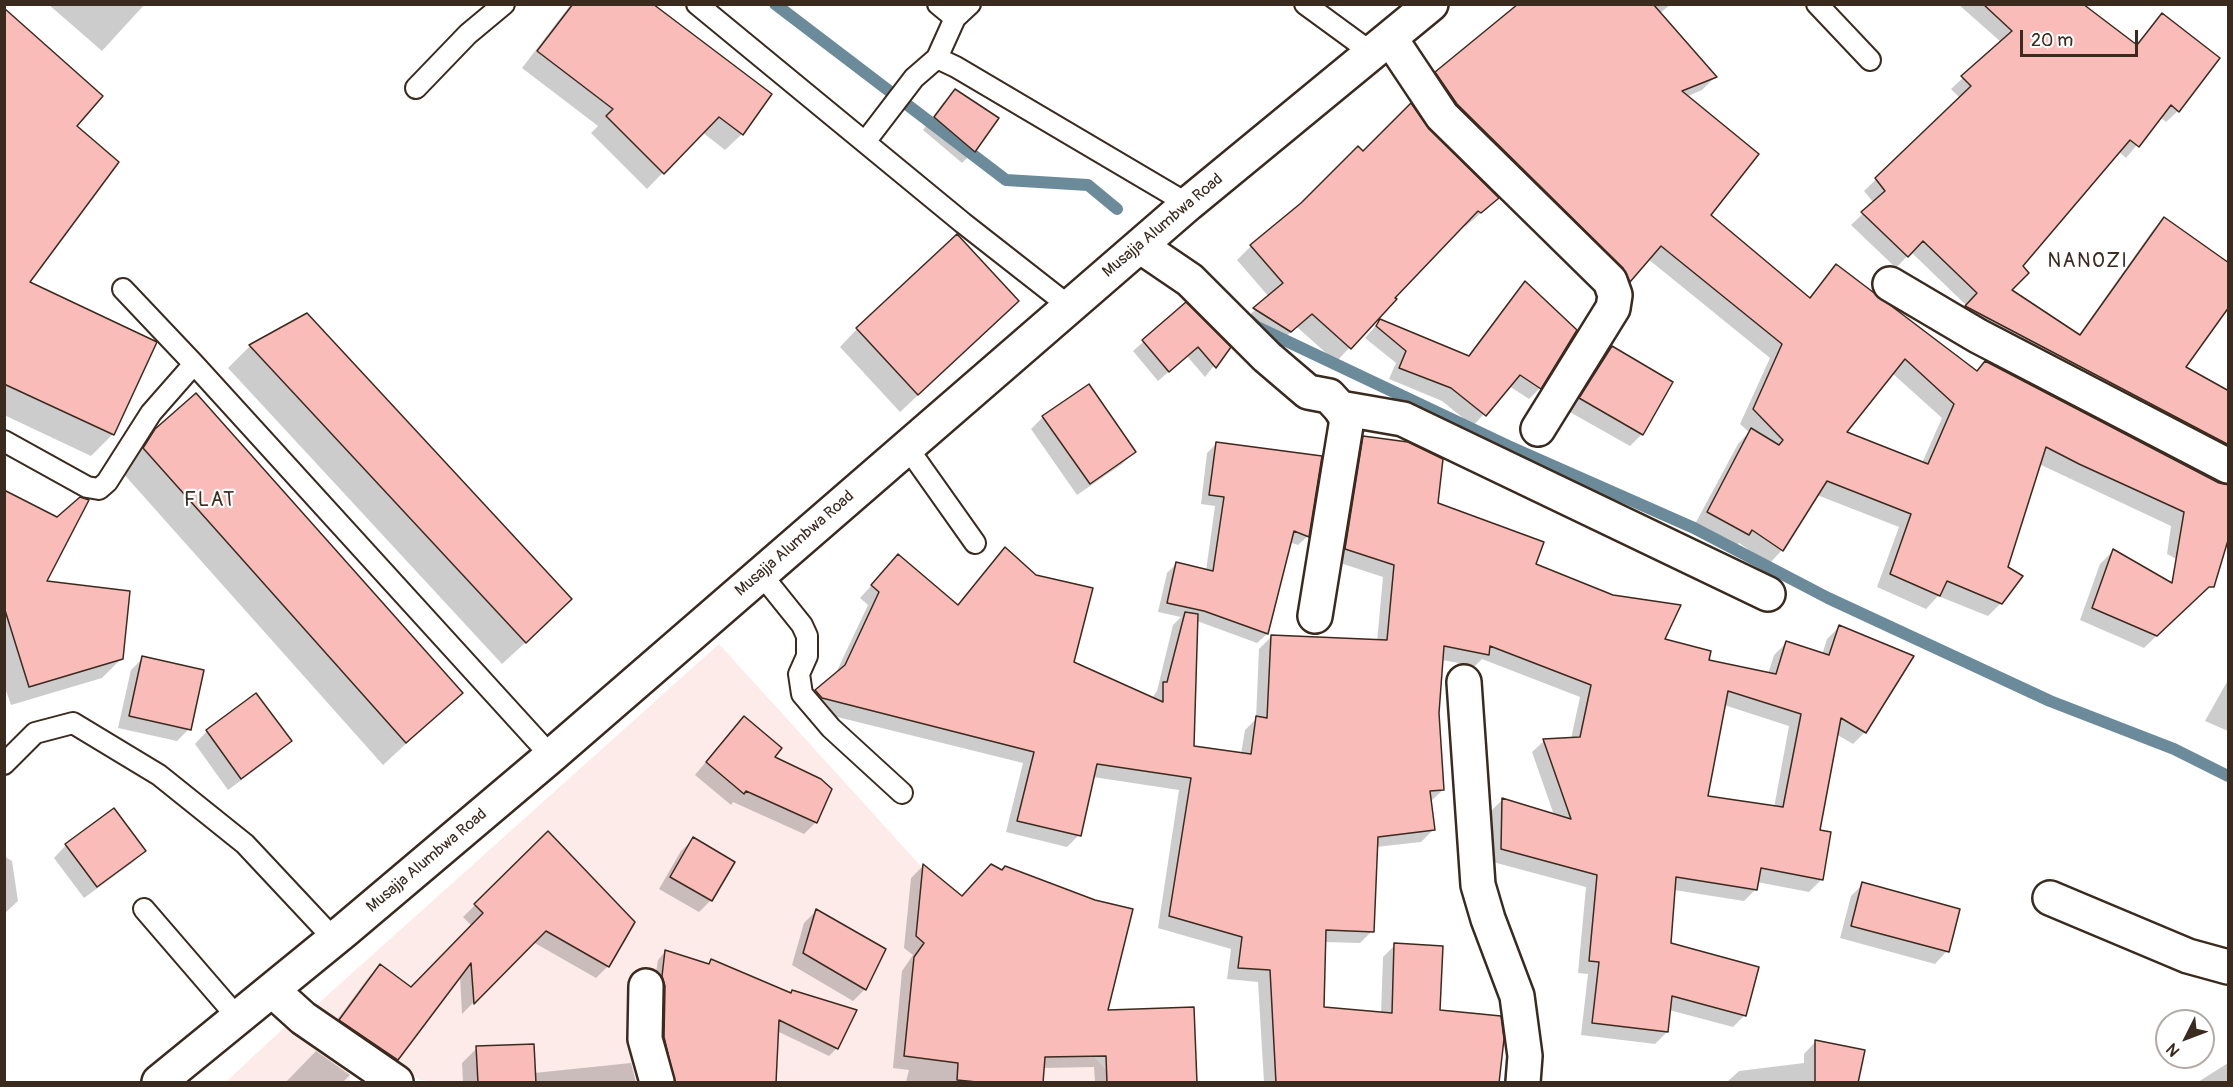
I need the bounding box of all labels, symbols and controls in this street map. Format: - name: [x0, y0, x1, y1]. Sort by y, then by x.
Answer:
- scale bar: [2023, 18, 2142, 56]
- text: 20 m: [2031, 29, 2073, 52]
- street label: Musajja Alumbwa Road: [1099, 170, 1227, 282]
- district label: NANOZI: [2048, 250, 2128, 274]
- street label: Musajja Alumbwa Road: [732, 487, 858, 601]
- district label: FLAT: [184, 489, 236, 513]
- street label: Musajja Alumbwa Road: [363, 805, 491, 917]
- north arrow: [2155, 1009, 2215, 1069]
- text: N: [2162, 1039, 2184, 1060]

